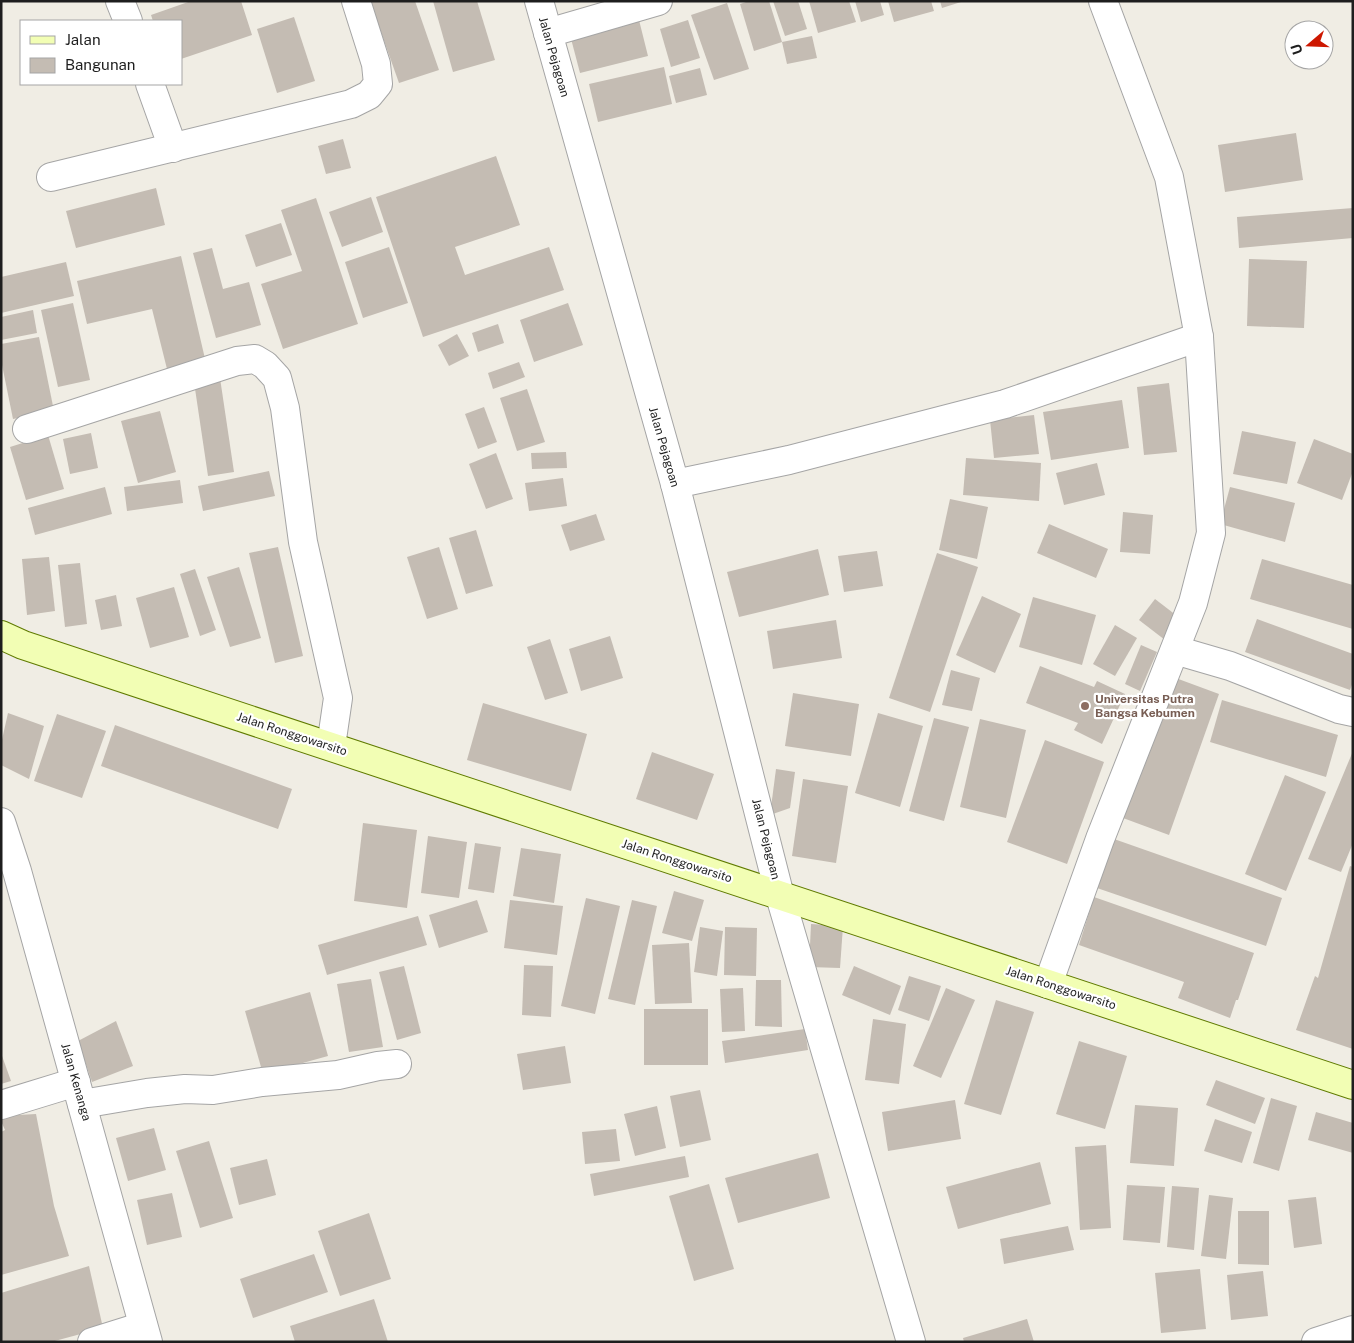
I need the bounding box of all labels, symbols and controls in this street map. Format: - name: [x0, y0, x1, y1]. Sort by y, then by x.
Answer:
- street label: Jalan Pejagoan: [536, 15, 572, 99]
- legend: [20, 20, 182, 85]
- north arrow: [1284, 20, 1334, 70]
- text: Jalan: [65, 31, 101, 48]
- text: U: [1287, 42, 1306, 57]
- text: Bangunan: [65, 56, 136, 73]
- street label: Jalan Pejagoan: [646, 405, 682, 489]
- place label: Universitas Putra Bangsa Kebumen: [1095, 692, 1195, 720]
- marker: Universitas Putra Bangsa Kebumen: [1079, 700, 1091, 712]
- street label: Jalan Ronggowarsito: [235, 710, 349, 759]
- street label: Jalan Pejagoan: [749, 797, 783, 881]
- street label: Jalan Ronggowarsito: [620, 837, 734, 886]
- street label: Jalan Ronggowarsito: [1004, 964, 1118, 1013]
- street label: Jalan Kenanga: [58, 1041, 94, 1123]

